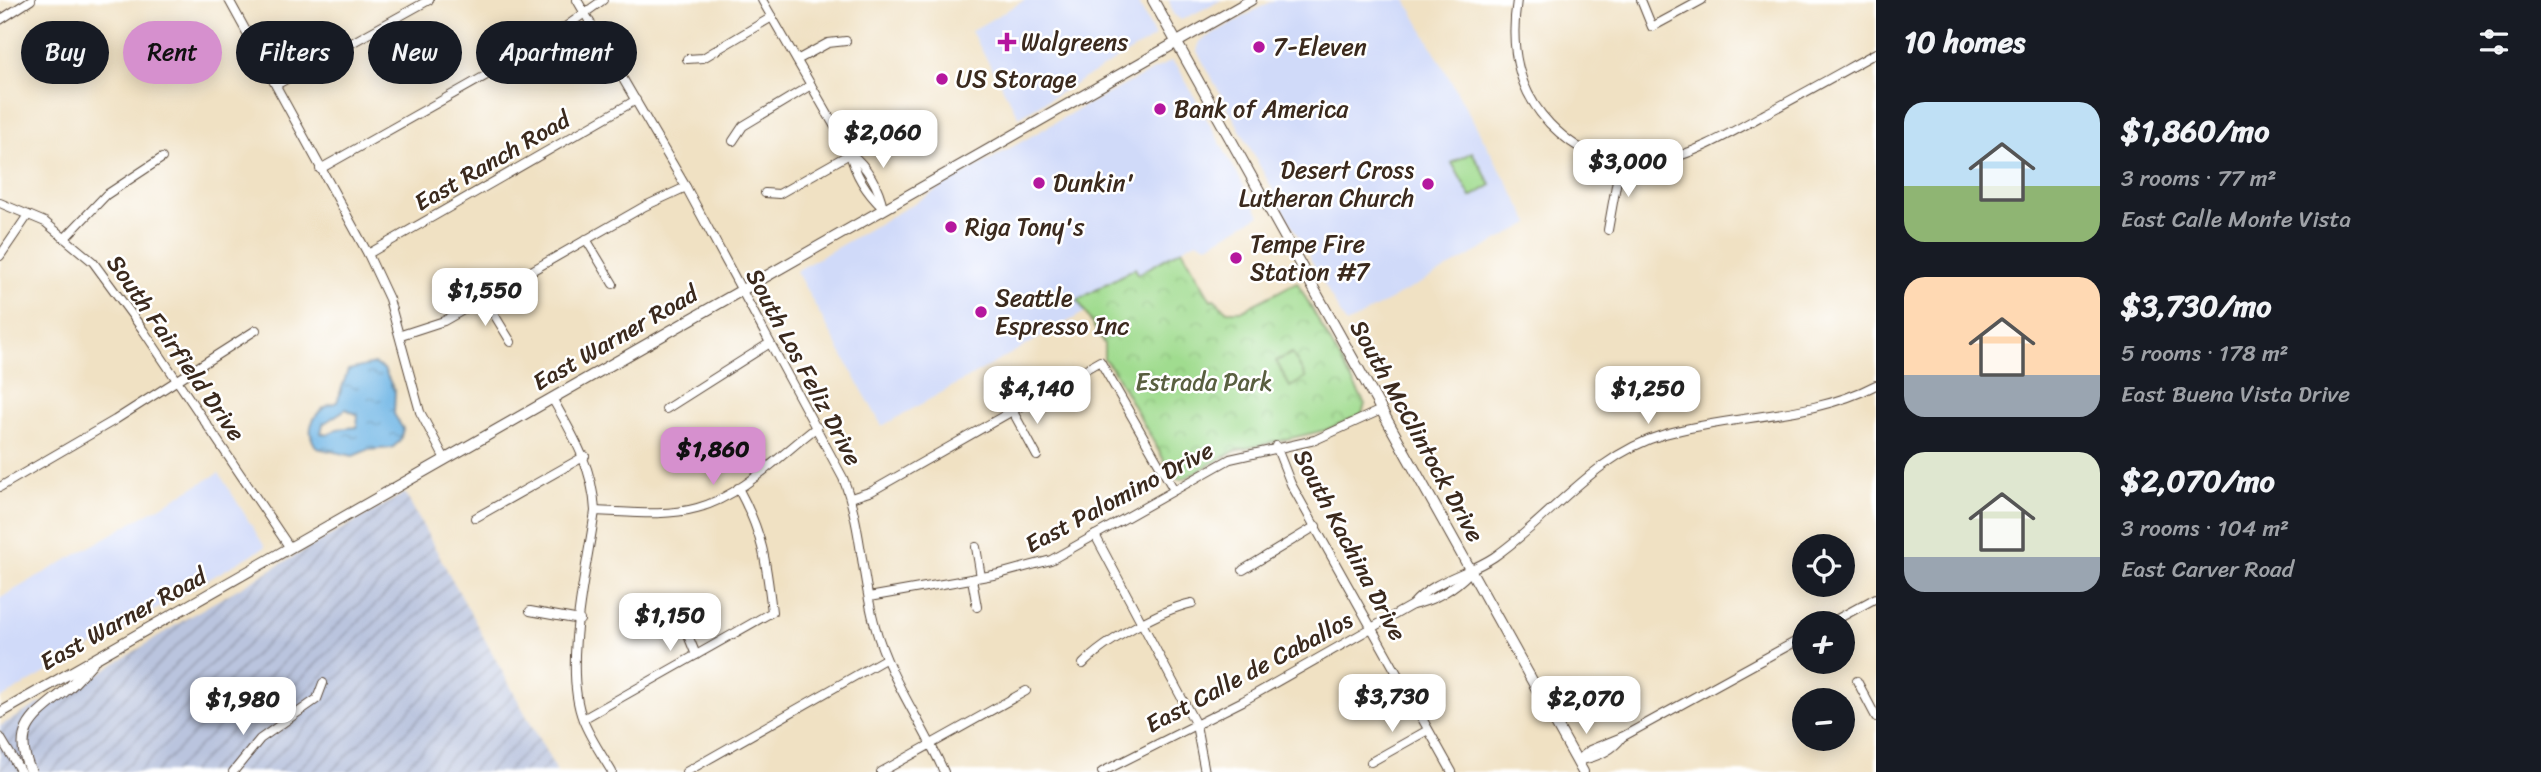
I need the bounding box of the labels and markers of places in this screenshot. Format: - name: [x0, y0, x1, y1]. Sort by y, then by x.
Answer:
- place label: Walgreens: [1021, 21, 1128, 63]
- place label: 7-Eleven: [1273, 26, 1367, 68]
- marker: Walgreens: [999, 34, 1015, 50]
- marker: 7-Eleven: [1251, 39, 1267, 55]
- place label: US Storage: [956, 58, 1077, 100]
- marker: US Storage: [934, 71, 950, 87]
- place label: Bank of America: [1174, 88, 1349, 130]
- marker: Bank of America: [1152, 101, 1168, 117]
- pin: $2,060: [826, 110, 940, 170]
- pin: $3,000: [1571, 140, 1685, 199]
- place label: Desert Cross Lutheran Church: [1239, 149, 1414, 219]
- place label: Dunkin': [1053, 162, 1135, 204]
- marker: Dunkin': [1031, 175, 1047, 191]
- marker: Desert Cross Lutheran Church: [1420, 176, 1436, 192]
- place label: Riga Tony's: [965, 206, 1085, 248]
- marker: Riga Tony's: [943, 219, 959, 235]
- place label: Tempe Fire Station #7: [1250, 223, 1370, 293]
- marker: Tempe Fire Station #7: [1228, 250, 1244, 266]
- pin: $1,550: [428, 268, 542, 328]
- place label: Seattle Espresso Inc: [995, 277, 1129, 347]
- marker: Seattle Espresso Inc: [973, 304, 989, 320]
- pin: $4,140: [980, 366, 1094, 426]
- pin: $1,250: [1591, 366, 1705, 426]
- pin: $1,860: [656, 428, 770, 487]
- pin: $1,150: [613, 594, 727, 653]
- pin: $3,730: [1335, 674, 1449, 734]
- pin: $2,070: [1529, 676, 1643, 736]
- pin: $1,980: [186, 678, 300, 737]

